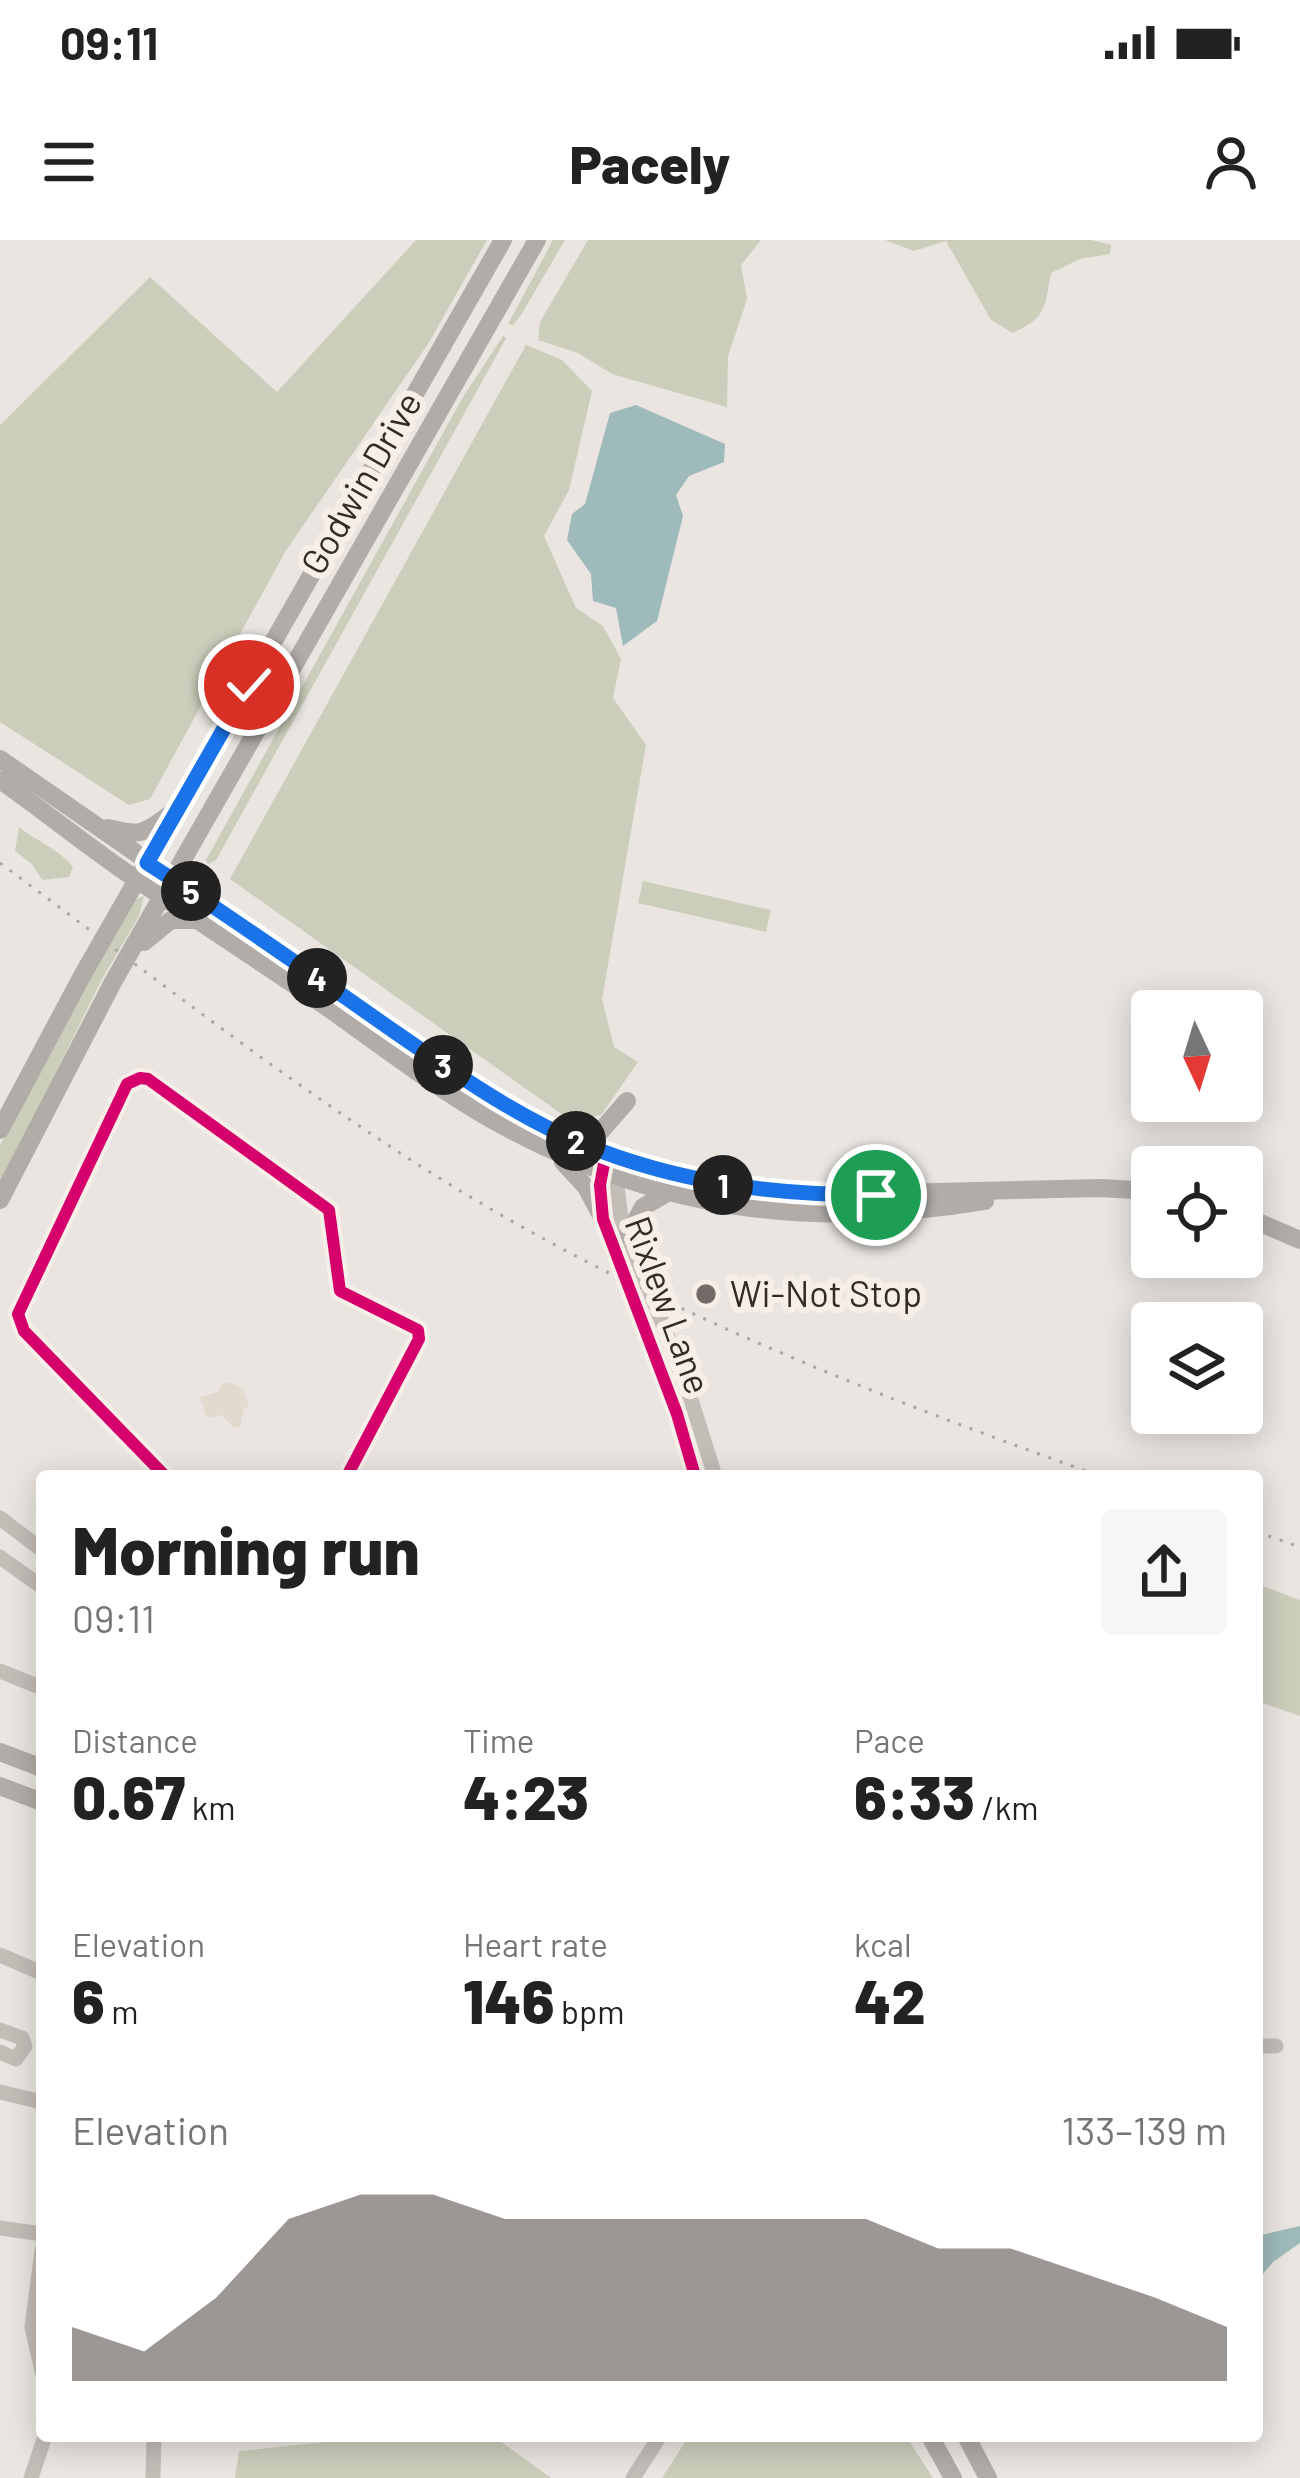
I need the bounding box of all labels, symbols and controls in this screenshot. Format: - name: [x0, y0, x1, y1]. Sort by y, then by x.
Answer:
- text: 09:11: [60, 15, 158, 69]
- icon: menu: [36, 129, 102, 195]
- icon: person: [1198, 129, 1264, 195]
- text: Pacely: [570, 130, 730, 195]
- street label: Godwin Drive: [290, 383, 429, 581]
- pin: [198, 634, 300, 736]
- icon: check: [216, 652, 282, 718]
- pin: 5: [161, 861, 221, 921]
- text: 5: [182, 871, 200, 911]
- pin: 4: [287, 948, 347, 1008]
- text: 4: [307, 958, 327, 998]
- north arrow: [1131, 990, 1263, 1122]
- map controls: [1131, 990, 1263, 1434]
- pin: 3: [413, 1035, 473, 1095]
- text: 3: [434, 1045, 452, 1085]
- pin: 2: [546, 1111, 606, 1171]
- text: 2: [567, 1121, 585, 1161]
- pin: [825, 1144, 927, 1246]
- button: locate: [1131, 1146, 1263, 1278]
- pin: 1: [693, 1155, 753, 1215]
- icon: arrive: [843, 1162, 909, 1228]
- text: 1: [717, 1165, 729, 1205]
- street label: Rixlew Lane: [617, 1210, 721, 1399]
- place label: Wi-Not Stop: [730, 1271, 922, 1314]
- marker: Wi-Not Stop: [693, 1281, 719, 1307]
- button: layers: [1131, 1302, 1263, 1434]
- text: Morning run: [72, 1509, 420, 1588]
- button: share: [1101, 1509, 1227, 1635]
- text: 09:11: [72, 1594, 155, 1641]
- text: Distance: [72, 1720, 198, 1760]
- text: Time: [463, 1720, 534, 1760]
- text: Pace: [854, 1720, 925, 1760]
- text: 0.67: [72, 1760, 185, 1832]
- text: 4:23: [463, 1760, 589, 1832]
- text: 6:33: [854, 1760, 975, 1832]
- text: km: [185, 1787, 236, 1827]
- text: /km: [975, 1787, 1038, 1827]
- text: Elevation: [72, 1924, 205, 1964]
- text: Heart rate: [463, 1924, 608, 1964]
- text: kcal: [854, 1924, 912, 1964]
- text: 6: [72, 1964, 105, 2036]
- text: 146: [463, 1964, 554, 2036]
- text: 42: [854, 1964, 926, 2036]
- text: m: [105, 1991, 139, 2031]
- text: bpm: [554, 1991, 625, 2031]
- text: Elevation: [72, 2106, 229, 2153]
- text: 133–139 m: [1062, 2106, 1227, 2153]

